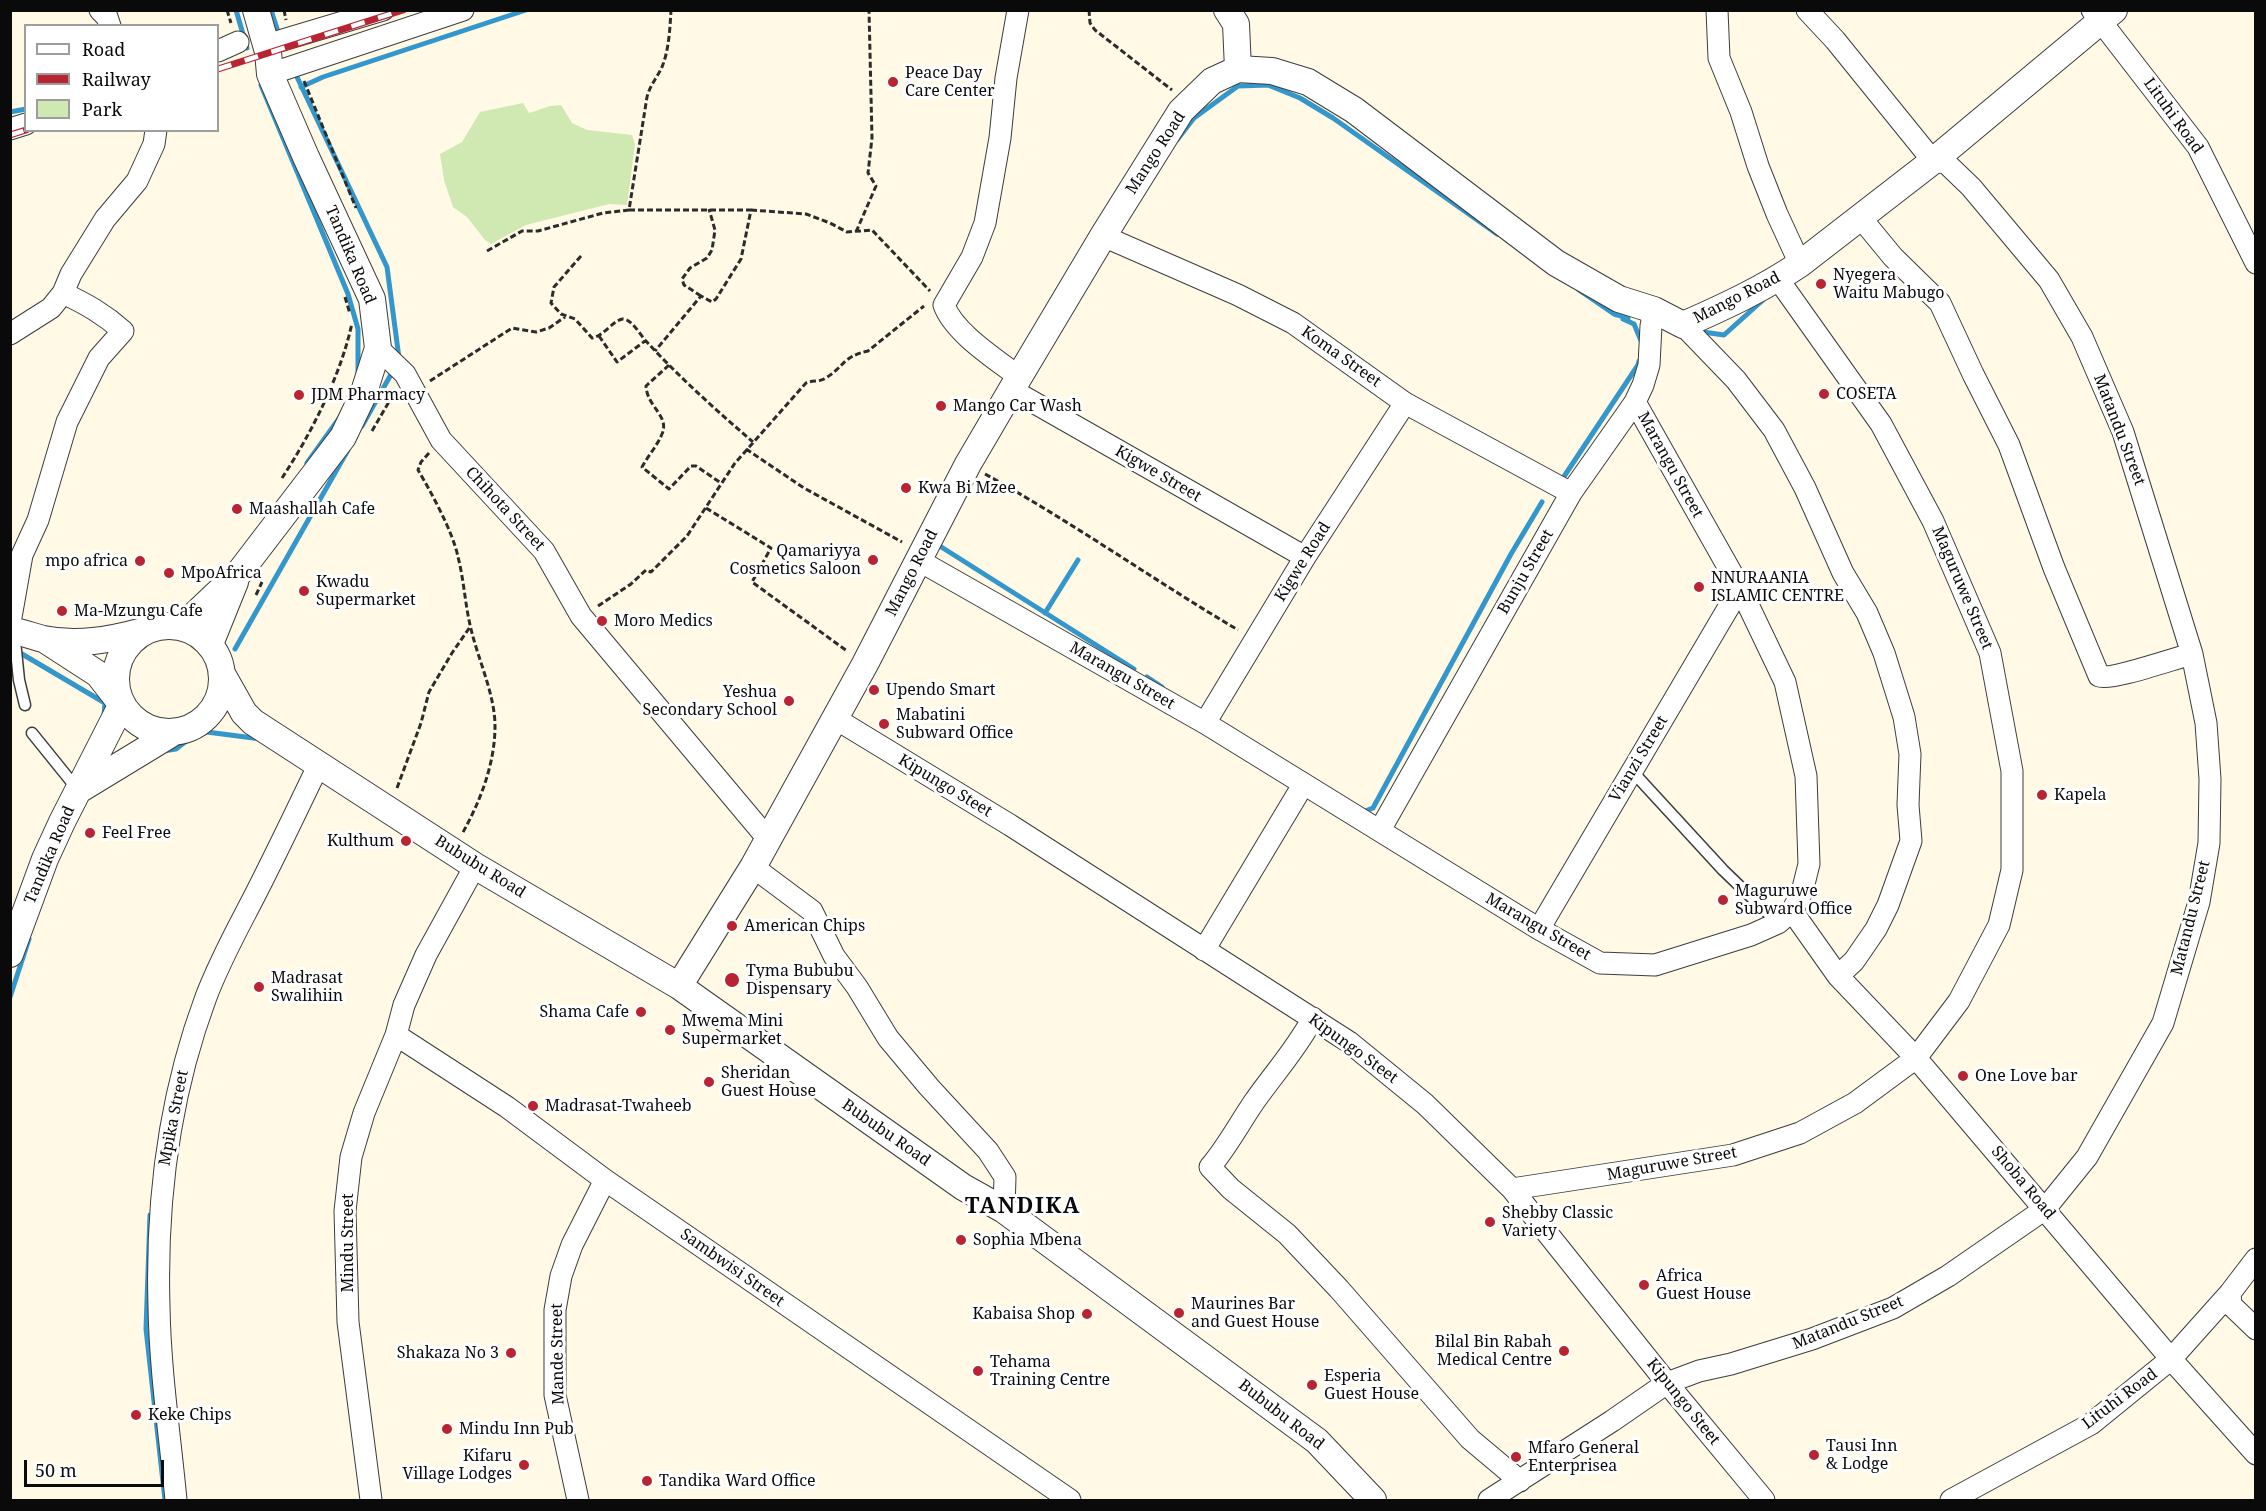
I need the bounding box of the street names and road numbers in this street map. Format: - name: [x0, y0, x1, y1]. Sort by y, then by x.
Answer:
- street label: Lituhi Road: [2139, 74, 2207, 158]
- street label: Mango Road: [1122, 108, 1190, 198]
- street label: Tandika Road: [321, 203, 379, 307]
- street label: Mango Road: [1690, 268, 1784, 328]
- street label: Koma Street: [1297, 322, 1385, 392]
- street label: Matandu Street: [2089, 372, 2149, 488]
- street label: Marangu Street: [1633, 409, 1707, 521]
- street label: Kigwe Street: [1112, 442, 1204, 506]
- street label: Chihota Street: [461, 463, 549, 555]
- street label: Kigwe Road: [1271, 519, 1335, 605]
- street label: Maguruwe Street: [1927, 524, 1997, 652]
- street label: Mango Road: [882, 526, 942, 620]
- street label: Bunju Street: [1494, 526, 1558, 618]
- street label: Marangu Street: [1066, 638, 1178, 714]
- street label: Vianzi Street: [1606, 712, 1672, 806]
- street label: Kipungo Steet: [895, 751, 995, 821]
- street label: Tandika Road: [21, 803, 79, 907]
- street label: Bububu Road: [431, 831, 529, 903]
- street label: Matandu Street: [2167, 859, 2215, 977]
- street label: Marangu Street: [1482, 889, 1594, 965]
- street label: Kipungo Steet: [1305, 1010, 1401, 1088]
- street label: Mpika Street: [155, 1069, 193, 1167]
- street label: Bububu Road: [838, 1096, 934, 1170]
- street label: Shoba Road: [1987, 1142, 2059, 1224]
- street label: Maguruwe Street: [1606, 1143, 1738, 1185]
- street label: Mindu Street: [338, 1193, 358, 1293]
- street label: Sambwisi Street: [676, 1225, 788, 1311]
- street label: Matandu Street: [1790, 1292, 1906, 1354]
- street label: Mande Street: [548, 1303, 568, 1405]
- street label: Kipungo Steet: [1642, 1355, 1724, 1449]
- street label: Lituhi Road: [2079, 1365, 2161, 1433]
- street label: Bububu Road: [1234, 1376, 1328, 1454]

